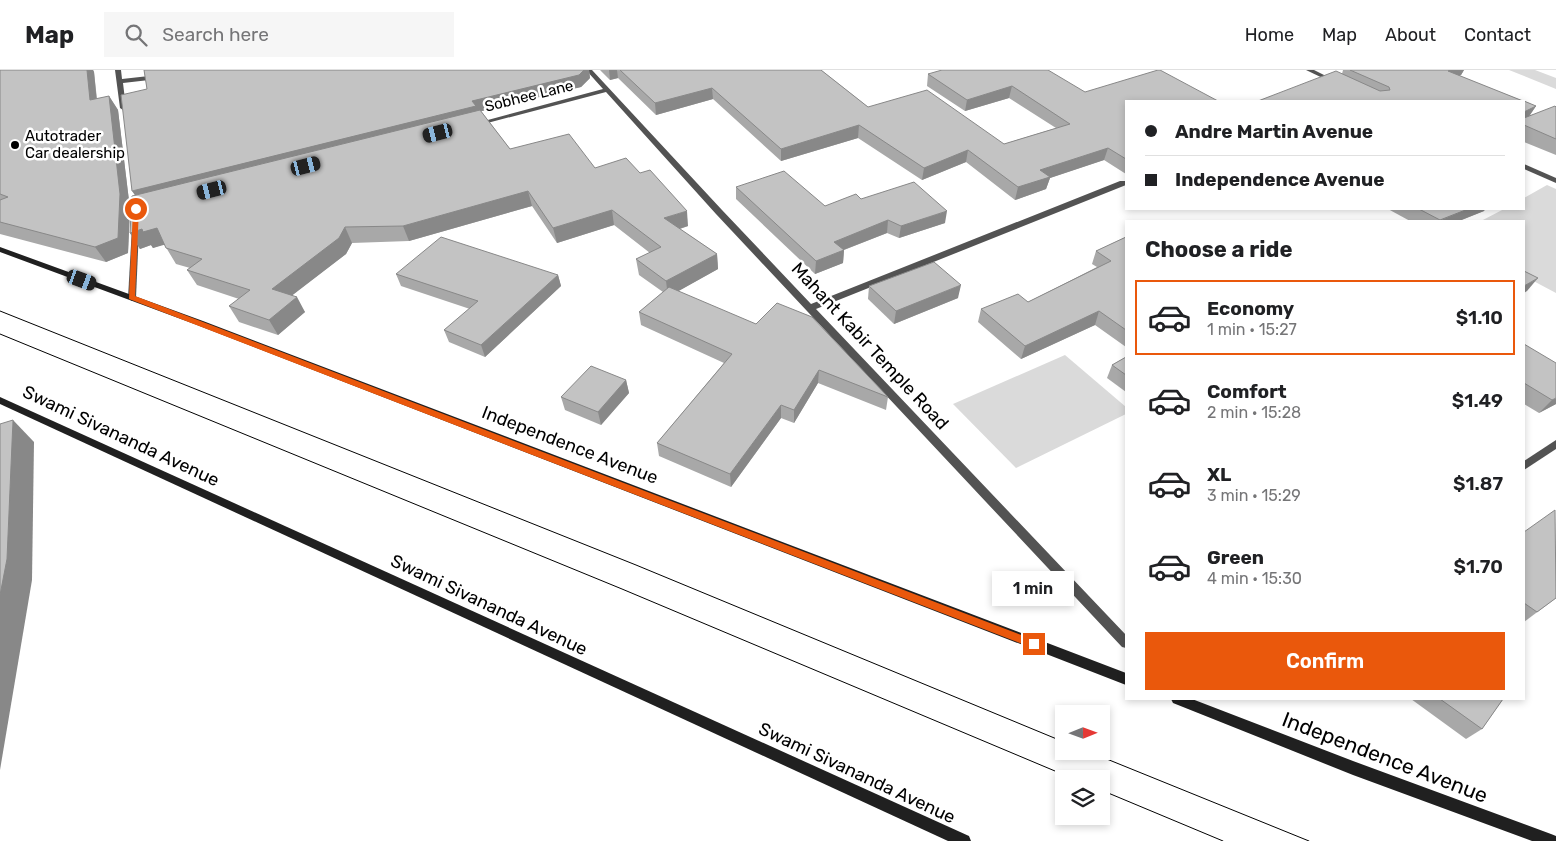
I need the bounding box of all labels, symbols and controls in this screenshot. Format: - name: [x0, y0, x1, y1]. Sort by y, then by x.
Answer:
- search box: [104, 12, 454, 57]
- text: Map: [25, 21, 74, 49]
- icon: search: [122, 21, 150, 49]
- text: Search here: [162, 23, 269, 46]
- text: Home: [1245, 24, 1294, 46]
- text: Map: [1322, 24, 1357, 46]
- text: About: [1385, 24, 1436, 46]
- text: Contact: [1464, 24, 1531, 46]
- street label: Sobhee Lane: [483, 76, 575, 116]
- text: Andre Martin Avenue: [1175, 120, 1373, 143]
- car: [421, 122, 454, 144]
- place label: Autotrader Car dealership: [25, 127, 125, 162]
- marker: Autotrader Car dealership: [9, 139, 21, 151]
- car: [289, 155, 322, 177]
- text: Independence Avenue: [1175, 168, 1384, 191]
- car: [195, 179, 228, 201]
- route start: [125, 198, 147, 220]
- text: Choose a ride: [1145, 236, 1292, 263]
- street label: Mahant Kabir Temple Road: [787, 258, 953, 434]
- car: [65, 268, 98, 292]
- icon: car: [1147, 295, 1192, 340]
- text: Economy: [1207, 297, 1294, 320]
- text: $1.10: [1456, 306, 1503, 329]
- text: 1 min · 15:27: [1207, 320, 1297, 339]
- icon: car: [1147, 378, 1192, 423]
- text: Comfort: [1207, 380, 1287, 403]
- street label: Swami Sivananda Avenue: [19, 381, 223, 491]
- text: $1.49: [1452, 389, 1503, 412]
- street label: Independence Avenue: [479, 401, 661, 489]
- text: 2 min · 15:28: [1207, 403, 1301, 422]
- icon: car: [1147, 461, 1192, 506]
- text: XL: [1207, 463, 1231, 486]
- text: $1.87: [1453, 472, 1503, 495]
- text: 3 min · 15:29: [1207, 486, 1301, 505]
- icon: car: [1147, 544, 1192, 589]
- text: Green: [1207, 546, 1264, 569]
- street label: Swami Sivananda Avenue: [387, 550, 591, 660]
- text: $1.70: [1453, 555, 1503, 578]
- text: 4 min · 15:30: [1207, 569, 1302, 588]
- callout: 1 min: [993, 572, 1075, 606]
- text: 1 min: [1013, 579, 1053, 598]
- button: Confirm: [1145, 632, 1505, 690]
- route end: [1023, 633, 1045, 655]
- north arrow: [1055, 705, 1110, 760]
- map controls: [1055, 705, 1110, 825]
- street label: Independence Avenue: [1279, 706, 1491, 808]
- street label: Swami Sivananda Avenue: [755, 718, 959, 828]
- button: layers: [1055, 770, 1110, 825]

